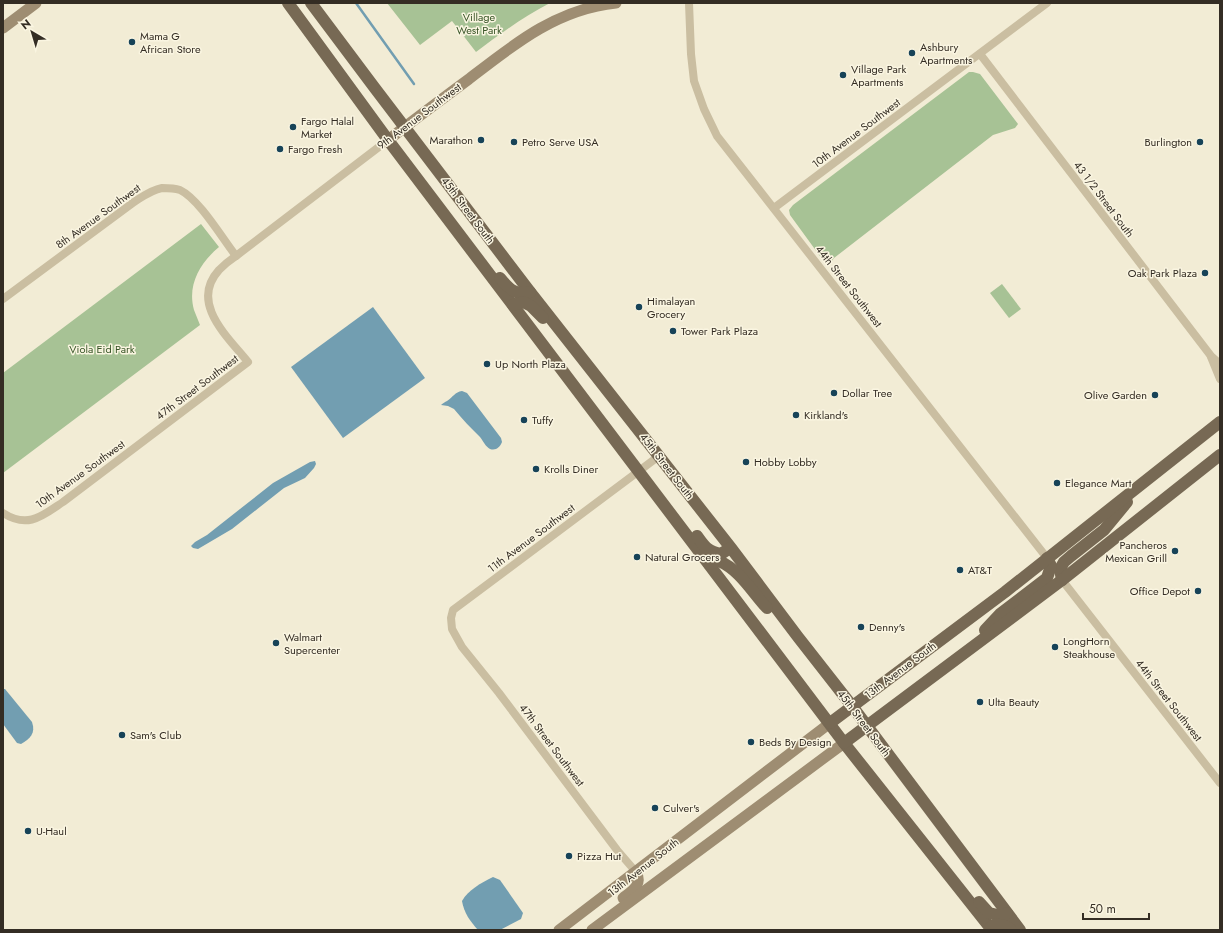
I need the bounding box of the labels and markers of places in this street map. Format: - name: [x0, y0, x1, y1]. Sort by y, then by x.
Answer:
- place label: Mama G African Store: [140, 28, 201, 57]
- marker: Mama G African Store: [127, 37, 137, 47]
- place label: Ashbury Apartments: [920, 39, 973, 68]
- marker: Ashbury Apartments: [907, 48, 917, 58]
- place label: Village Park Apartments: [851, 61, 906, 90]
- marker: Village Park Apartments: [838, 70, 848, 80]
- place label: Fargo Halal Market: [301, 113, 354, 142]
- marker: Fargo Halal Market: [288, 122, 298, 132]
- place label: Marathon: [430, 132, 473, 148]
- place label: Petro Serve USA: [522, 134, 599, 150]
- place label: Burlington: [1144, 134, 1192, 150]
- marker: Marathon: [476, 135, 486, 145]
- marker: Petro Serve USA: [509, 137, 519, 147]
- marker: Burlington: [1195, 137, 1205, 147]
- place label: Fargo Fresh: [288, 141, 342, 157]
- marker: Fargo Fresh: [275, 144, 285, 154]
- place label: Oak Park Plaza: [1128, 265, 1197, 281]
- marker: Oak Park Plaza: [1200, 268, 1210, 278]
- place label: Himalayan Grocery: [647, 293, 695, 322]
- marker: Himalayan Grocery: [634, 302, 644, 312]
- place label: Tower Park Plaza: [681, 323, 758, 339]
- marker: Tower Park Plaza: [668, 326, 678, 336]
- place label: Up North Plaza: [495, 356, 566, 372]
- marker: Up North Plaza: [482, 359, 492, 369]
- place label: Dollar Tree: [842, 385, 892, 401]
- place label: Olive Garden: [1084, 387, 1147, 403]
- marker: Dollar Tree: [829, 388, 839, 398]
- marker: Olive Garden: [1150, 390, 1160, 400]
- place label: Kirkland's: [804, 407, 849, 423]
- marker: Kirkland's: [791, 410, 801, 420]
- place label: Tuffy: [532, 412, 553, 428]
- marker: Tuffy: [519, 415, 529, 425]
- place label: Hobby Lobby: [754, 454, 817, 470]
- marker: Hobby Lobby: [741, 457, 751, 467]
- place label: Krolls Diner: [544, 461, 598, 477]
- marker: Krolls Diner: [531, 464, 541, 474]
- place label: Elegance Mart: [1065, 475, 1132, 491]
- marker: Elegance Mart: [1052, 478, 1062, 488]
- place label: Pancheros Mexican Grill: [1105, 537, 1168, 566]
- marker: Pancheros Mexican Grill: [1170, 546, 1180, 556]
- place label: Natural Grocers: [645, 549, 720, 565]
- marker: Natural Grocers: [632, 552, 642, 562]
- place label: AT&T: [968, 562, 992, 578]
- marker: AT&T: [955, 565, 965, 575]
- place label: Office Depot: [1130, 583, 1190, 599]
- marker: Office Depot: [1193, 586, 1203, 596]
- place label: Denny's: [869, 619, 906, 635]
- marker: Denny's: [856, 622, 866, 632]
- place label: Walmart Supercenter: [284, 629, 340, 658]
- place label: LongHorn Steakhouse: [1063, 633, 1115, 662]
- marker: Walmart Supercenter: [271, 638, 281, 648]
- marker: LongHorn Steakhouse: [1050, 642, 1060, 652]
- place label: Ulta Beauty: [988, 694, 1039, 710]
- marker: Ulta Beauty: [975, 697, 985, 707]
- place label: Sam's Club: [130, 727, 181, 743]
- marker: Sam's Club: [117, 730, 127, 740]
- place label: Beds By Design: [759, 734, 832, 750]
- marker: Beds By Design: [746, 737, 756, 747]
- place label: Culver's: [663, 800, 700, 816]
- marker: Culver's: [650, 803, 660, 813]
- place label: U-Haul: [36, 823, 67, 839]
- marker: U-Haul: [23, 826, 33, 836]
- place label: Pizza Hut: [577, 848, 622, 864]
- marker: Pizza Hut: [564, 851, 574, 861]

